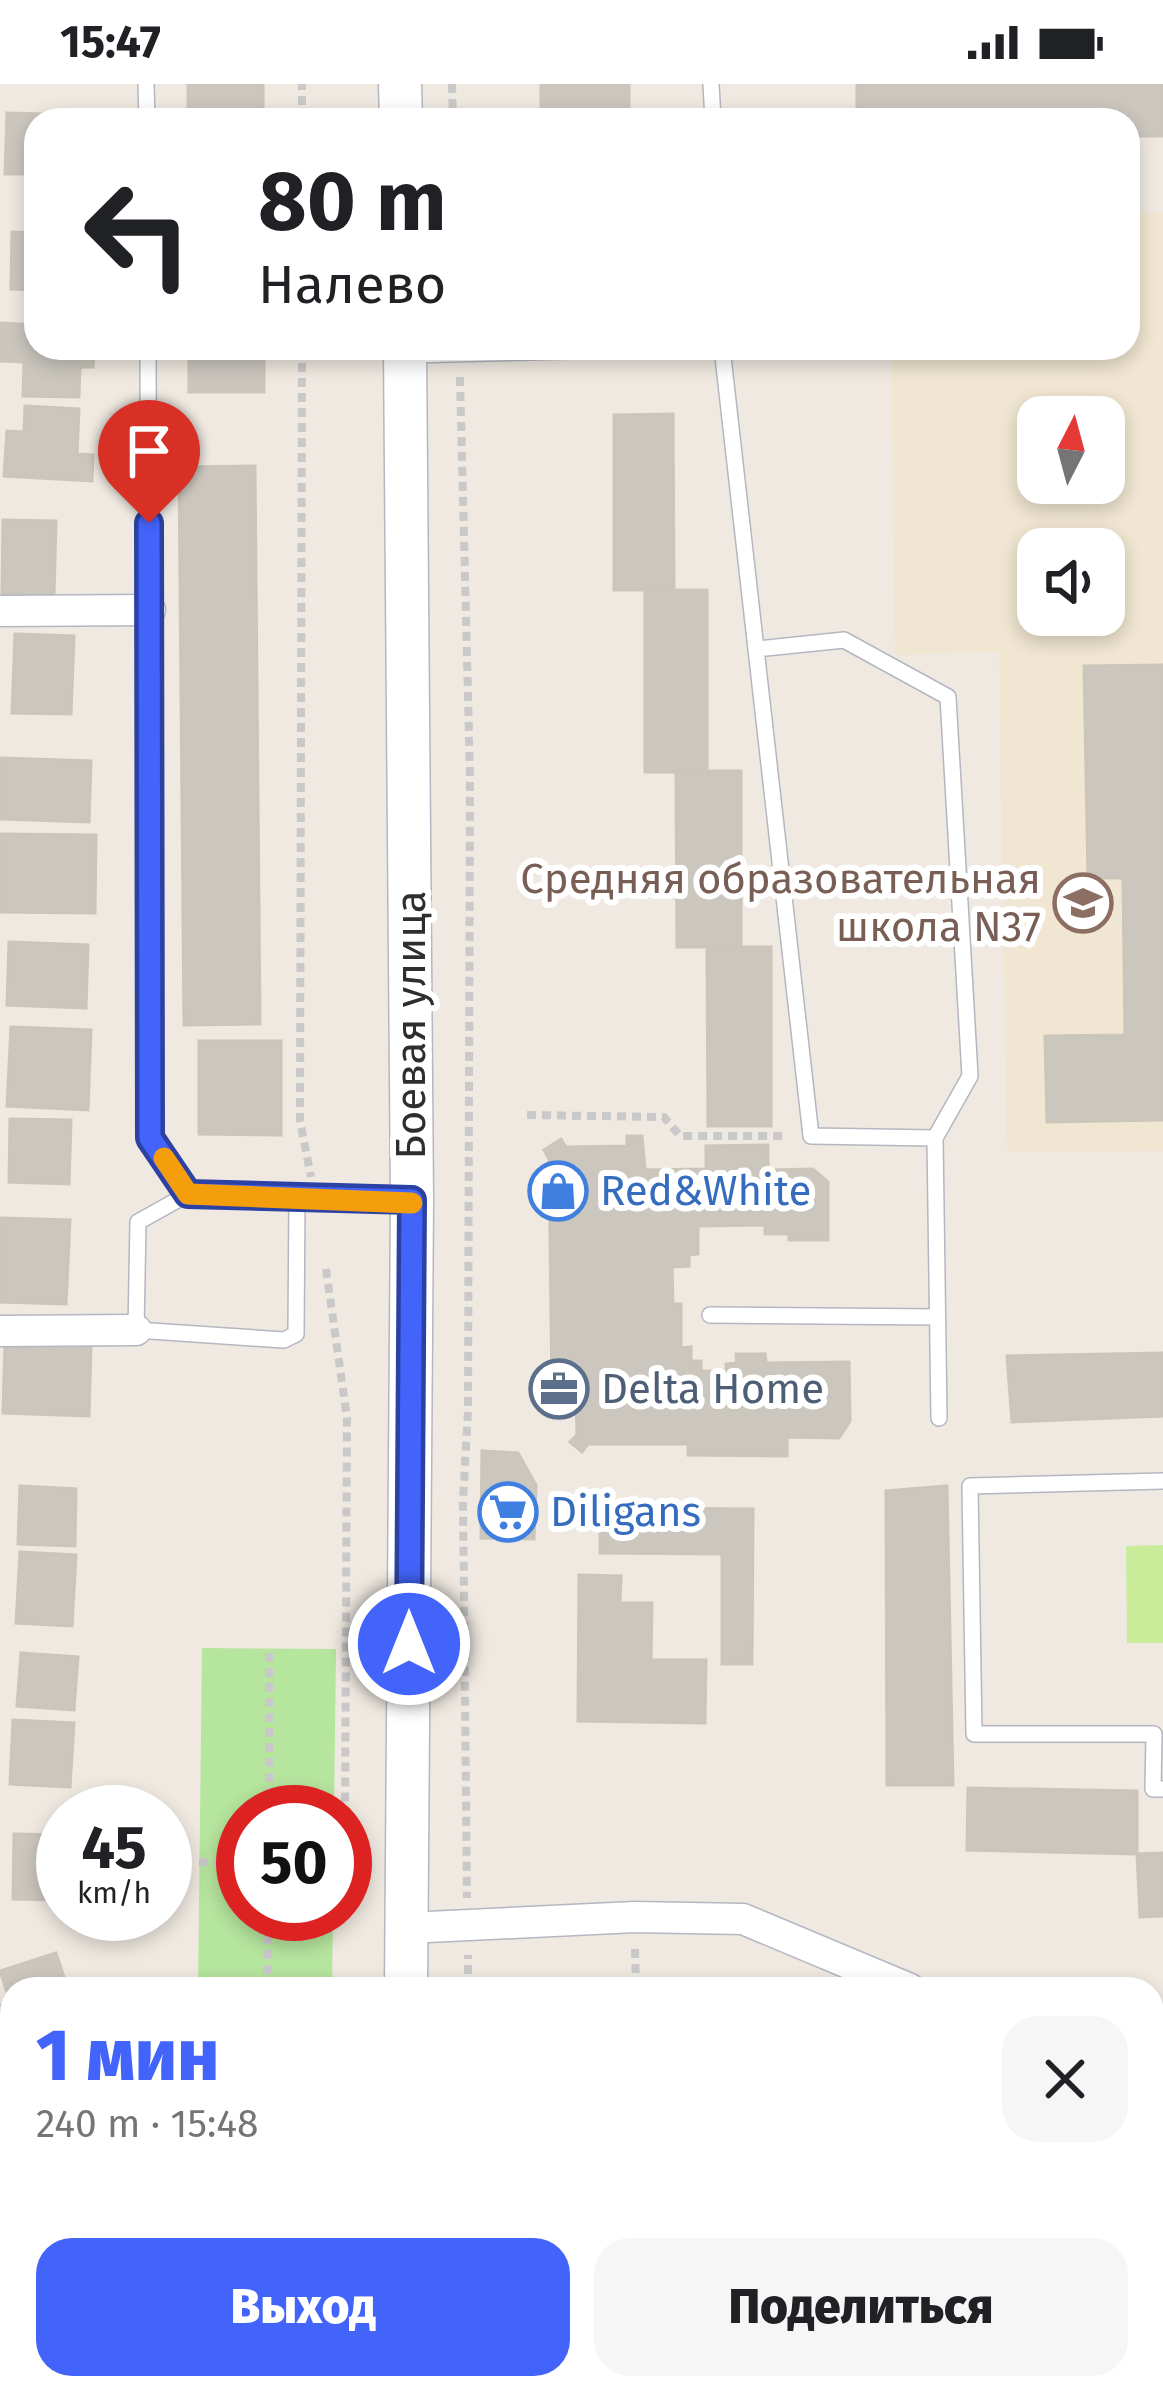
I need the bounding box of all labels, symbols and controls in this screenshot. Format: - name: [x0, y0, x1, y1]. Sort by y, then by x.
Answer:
- text: 15:47: [60, 15, 161, 69]
- text: 80 m: [258, 151, 447, 252]
- icon: left: [60, 156, 216, 312]
- text: Налево: [258, 253, 446, 317]
- north arrow: [1017, 396, 1125, 504]
- map controls: [1017, 396, 1125, 636]
- pin: [98, 400, 200, 523]
- icon: arrive: [116, 418, 182, 484]
- button: sound: [1017, 528, 1125, 636]
- place label: Средняя образовательная школа N37: [520, 854, 1041, 952]
- school or university icon: Средняя образовательная школа N37: [1052, 872, 1114, 934]
- street label: Боевая улица: [386, 890, 436, 1160]
- shop icon: Red&White: [527, 1160, 589, 1222]
- place label: Red&White: [600, 1166, 811, 1216]
- office icon: Delta Home: [528, 1358, 590, 1420]
- place label: Delta Home: [601, 1364, 824, 1414]
- supermarket icon: Diligans: [477, 1481, 539, 1543]
- place label: Diligans: [550, 1487, 701, 1537]
- position arrow: [346, 1581, 472, 1707]
- speed limit sign: 50: [216, 1785, 372, 1941]
- text: 45: [81, 1812, 147, 1884]
- text: km/h: [77, 1875, 151, 1911]
- text: 1 мин: [36, 2013, 219, 2099]
- button: close: [1002, 2016, 1128, 2142]
- text: 240 m · 15:48: [36, 2101, 258, 2147]
- button: Выход: [36, 2238, 570, 2376]
- button: Поделиться: [594, 2238, 1128, 2376]

